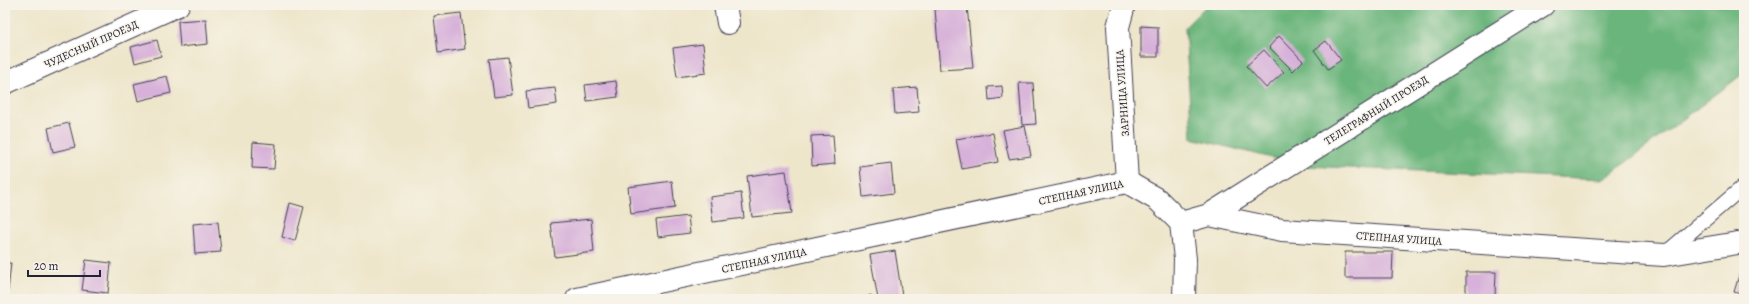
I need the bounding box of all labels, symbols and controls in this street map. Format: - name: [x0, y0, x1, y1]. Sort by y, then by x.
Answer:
- street label: ЧУДЕСНЫЙ ПРОЕЗД: [42, 17, 141, 72]
- street label: ЗАРНИЦА УЛИЦА: [1112, 49, 1133, 137]
- street label: ТЕЛЕГРАФНЫЙ ПРОЕЗД: [1321, 72, 1431, 149]
- street label: СТЕПНАЯ УЛИЦА: [1037, 176, 1125, 209]
- street label: СТЕПНАЯ УЛИЦА: [1355, 228, 1443, 249]
- street label: СТЕПНАЯ УЛИЦА: [720, 244, 808, 277]
- scale bar: [28, 252, 100, 278]
- text: 20 m: [34, 258, 58, 274]

